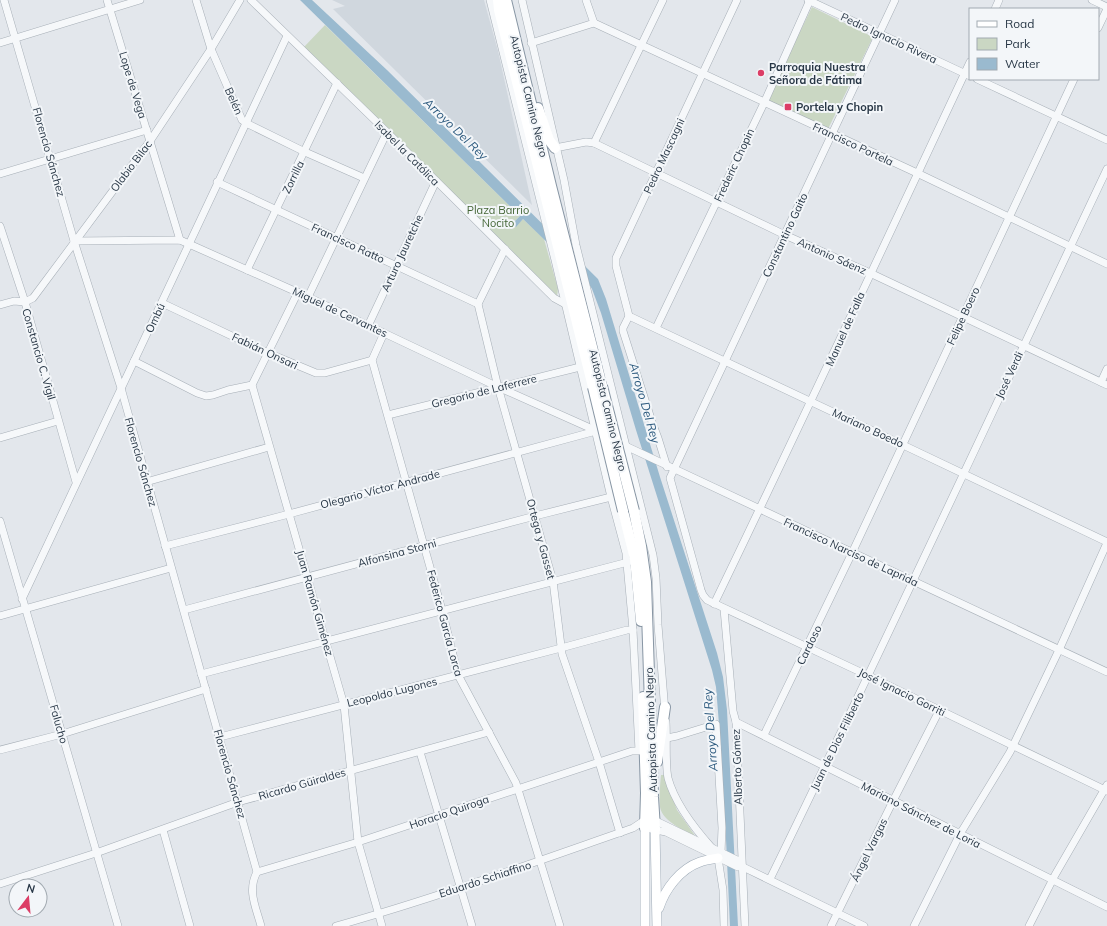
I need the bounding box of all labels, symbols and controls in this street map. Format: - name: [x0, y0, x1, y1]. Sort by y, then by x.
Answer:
- legend: [969, 8, 1099, 80]
- street label: Pedro Ignacio Rivera: [839, 10, 939, 66]
- text: Road: [1005, 16, 1034, 31]
- street label: Autopista Camino Negro: [507, 34, 551, 158]
- text: Park: [1005, 36, 1031, 51]
- street label: Lope de Vega: [116, 50, 150, 120]
- text: Water: [1005, 56, 1041, 71]
- place label: Parroquia Nuestra Señora de Fátima: [769, 60, 866, 87]
- marker: Parroquia Nuestra Señora de Fátima: [756, 68, 766, 78]
- street label: Belén: [222, 85, 246, 117]
- water label: Arroyo Del Rey: [420, 94, 491, 164]
- place label: Portela y Chopin: [796, 100, 883, 114]
- marker: Portela y Chopin: [783, 102, 793, 112]
- street label: Florencio Sánchez: [30, 106, 69, 198]
- street label: Pedro Mascagni: [640, 116, 688, 196]
- street label: Isabel la Católica: [372, 118, 442, 188]
- street label: Francisco Portela: [810, 119, 896, 169]
- street label: Frederic Chopin: [711, 126, 757, 204]
- street label: Olabio Bilac: [107, 137, 155, 195]
- street label: Zorrilla: [279, 158, 307, 196]
- street label: Constantino Gaito: [759, 191, 811, 279]
- park label: Plaza Barrio Nocito: [467, 203, 529, 230]
- street label: Arturo Jauretche: [378, 212, 426, 294]
- street label: Francisco Ratto: [309, 220, 387, 266]
- street label: Antonio Sáenz: [795, 234, 869, 278]
- street label: Miguel de Cervantes: [290, 284, 390, 340]
- street label: Felipe Boero: [943, 285, 983, 347]
- street label: Manuel de Falla: [822, 290, 868, 368]
- street label: Ombú: [142, 301, 168, 335]
- street label: Constancio C. Vigil: [19, 307, 59, 401]
- street label: Fabián Onsari: [230, 330, 300, 372]
- street label: Autopista Camino Negro: [586, 348, 630, 472]
- street label: José Verdi: [992, 349, 1026, 401]
- water label: Arroyo Del Rey: [626, 360, 664, 446]
- street label: Gregorio de Laferrere: [430, 371, 538, 411]
- street label: Mariano Boedo: [830, 405, 906, 451]
- street label: Florencio Sánchez: [122, 416, 161, 508]
- street label: Olegario Víctor Andrade: [319, 466, 441, 512]
- street label: Ortega y Gasset: [524, 497, 559, 581]
- street label: Francisco Narciso de Laprida: [781, 515, 921, 589]
- street label: Alfonsina Storni: [356, 536, 438, 570]
- street label: Juan Ramón Giménez: [293, 548, 337, 658]
- street label: Federico García Lorca: [424, 568, 466, 678]
- street label: Cardoso: [793, 623, 825, 667]
- street label: José Ignacio Gorriti: [856, 665, 948, 719]
- street label: Autopista Camino Negro: [642, 667, 660, 793]
- street label: Leopoldo Lugones: [345, 674, 439, 710]
- water label: Arroyo Del Rey: [700, 687, 720, 773]
- street label: Juan de Dios Filiberto: [807, 690, 867, 792]
- street label: Falucho: [47, 703, 71, 745]
- street label: Florencio Sánchez: [211, 728, 250, 820]
- street label: Alberto Gómez: [729, 728, 745, 805]
- street label: Ricardo Güiraldes: [257, 765, 347, 803]
- street label: Mariano Sánchez de Loria: [859, 779, 983, 851]
- street label: Horacio Quiroga: [407, 792, 491, 832]
- street label: Ángel Vargas: [848, 816, 890, 884]
- street label: Eduardo Schiaffino: [437, 857, 533, 901]
- north arrow: [8, 878, 48, 918]
- text: N: [25, 881, 37, 896]

